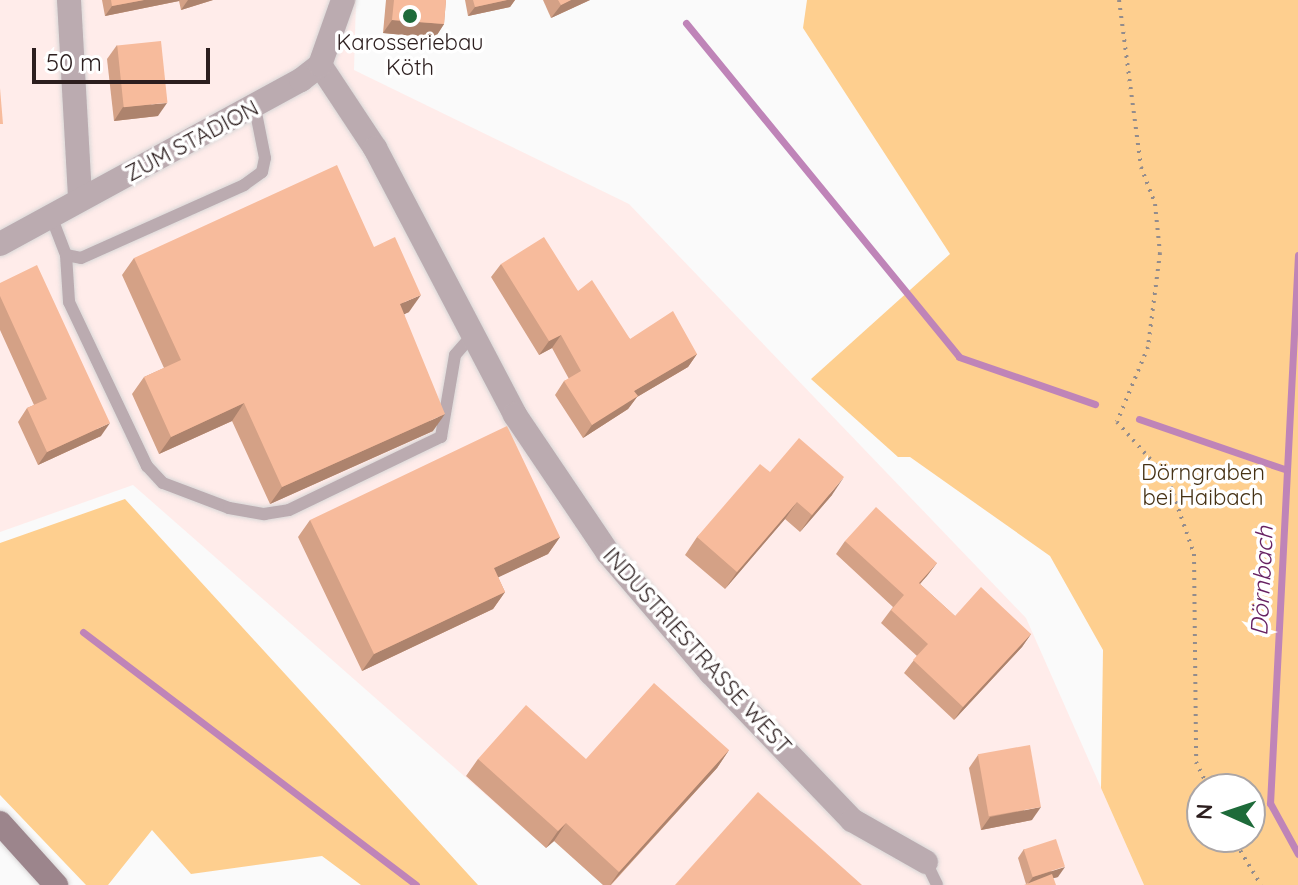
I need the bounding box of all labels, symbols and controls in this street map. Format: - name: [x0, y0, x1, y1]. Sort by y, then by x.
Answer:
- marker: Karosseriebau Köth: [401, 7, 419, 25]
- place label: Karosseriebau Köth: [336, 29, 484, 80]
- scale bar: [36, 32, 214, 82]
- text: 50 m: [46, 47, 102, 77]
- street label: ZUM STADION: [121, 95, 263, 187]
- park label: Dörngraben bei Haibach: [1141, 459, 1265, 510]
- water label: Dörnbach: [1245, 525, 1279, 637]
- street label: INDUSTRIESTRASSE WEST: [597, 542, 797, 760]
- north arrow: [1186, 773, 1266, 853]
- text: N: [1190, 803, 1218, 821]

